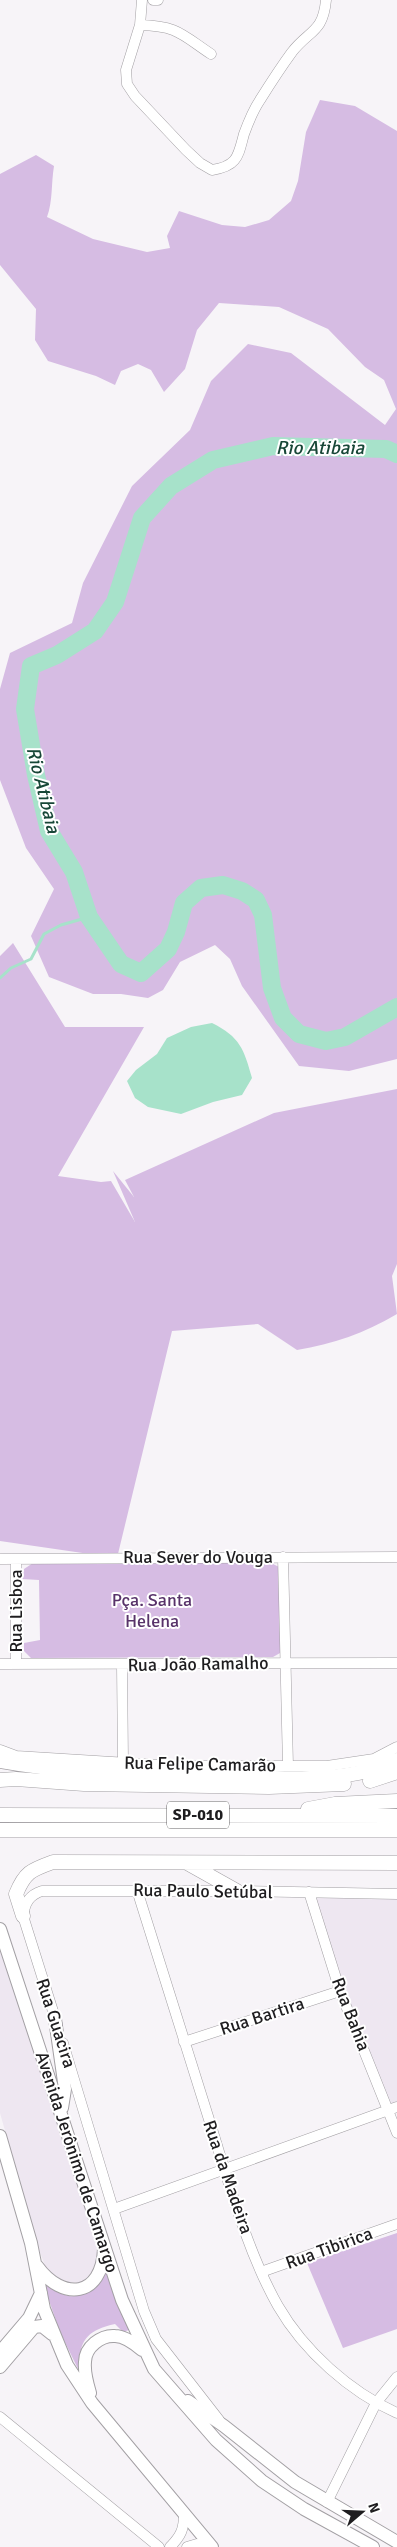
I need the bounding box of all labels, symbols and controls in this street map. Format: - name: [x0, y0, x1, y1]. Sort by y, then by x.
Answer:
- water label: Rio Atibaia: [276, 436, 366, 460]
- water label: Rio Atibaia: [21, 744, 66, 837]
- street label: Rua Sever do Vouga: [123, 1546, 273, 1568]
- street label: Rua Lisboa: [5, 1569, 27, 1653]
- park label: Pça. Santa Helena: [112, 1589, 192, 1632]
- street label: Rua João Ramalho: [127, 1652, 269, 1676]
- street label: Rua Felipe Camarão: [124, 1752, 276, 1776]
- road number: SP-010: [167, 1802, 229, 1828]
- street label: Rua Paulo Setúbal: [133, 1879, 273, 1903]
- street label: Rua Bahia: [327, 1974, 375, 2054]
- street label: Rua Guacira: [31, 1975, 81, 2071]
- street label: Rua Bartira: [217, 1992, 307, 2040]
- street label: Avenida Jerônimo de Camargo: [31, 2049, 123, 2275]
- street label: Rua da Madeira: [198, 2117, 258, 2237]
- street label: Rua Tibirica: [283, 2222, 375, 2274]
- north arrow: [337, 2487, 387, 2537]
- text: N: [364, 2501, 383, 2515]

